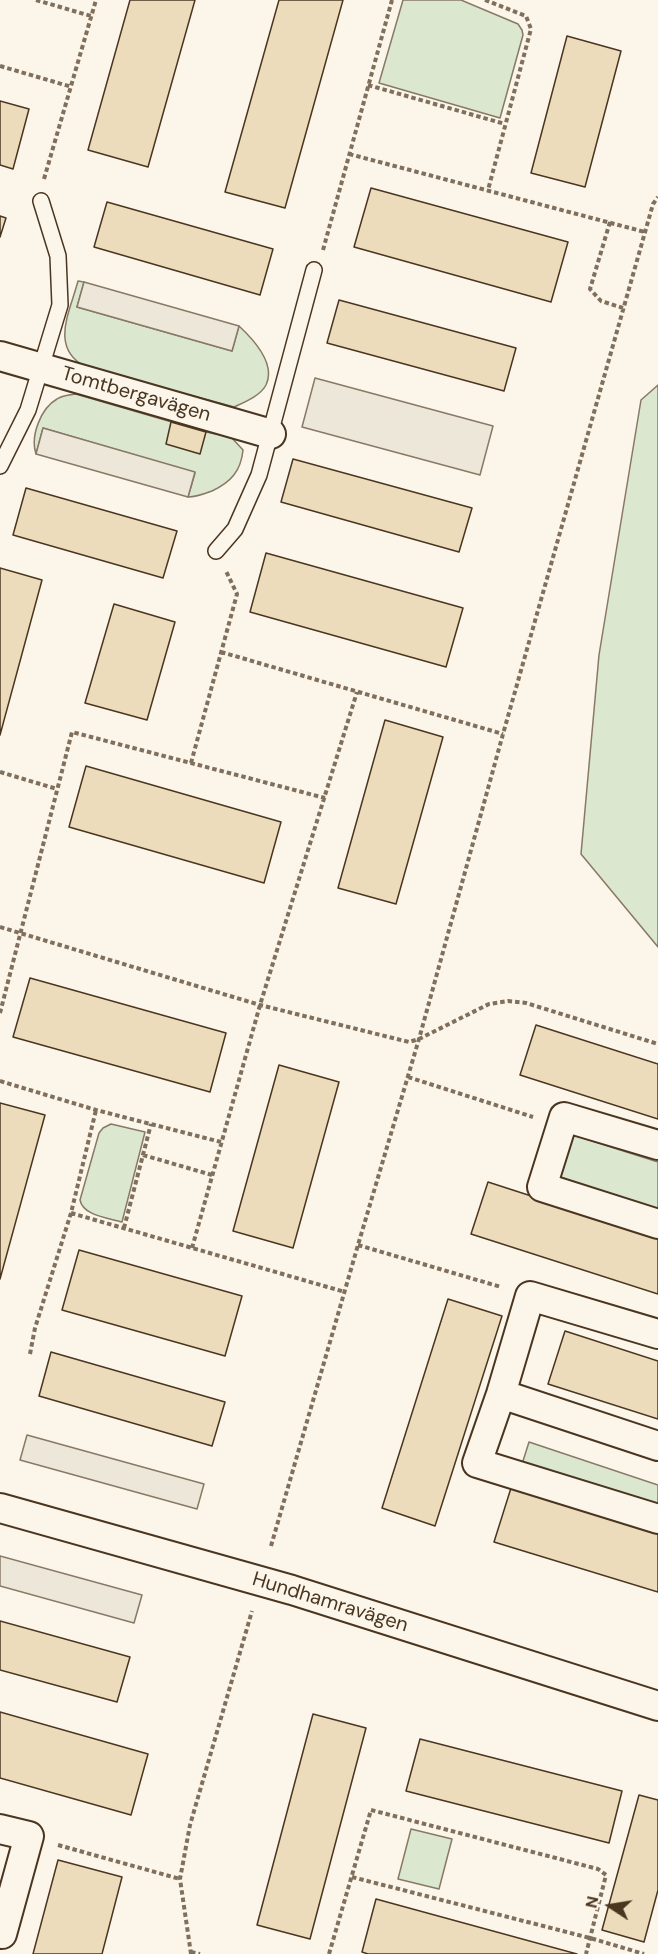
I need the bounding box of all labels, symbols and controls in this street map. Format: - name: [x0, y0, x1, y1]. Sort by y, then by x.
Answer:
- street label: Tomtbergavägen: [59, 362, 213, 428]
- street label: Hundhamravägen: [249, 1568, 411, 1638]
- north arrow: [580, 1876, 640, 1936]
- text: N: [580, 1894, 603, 1910]

